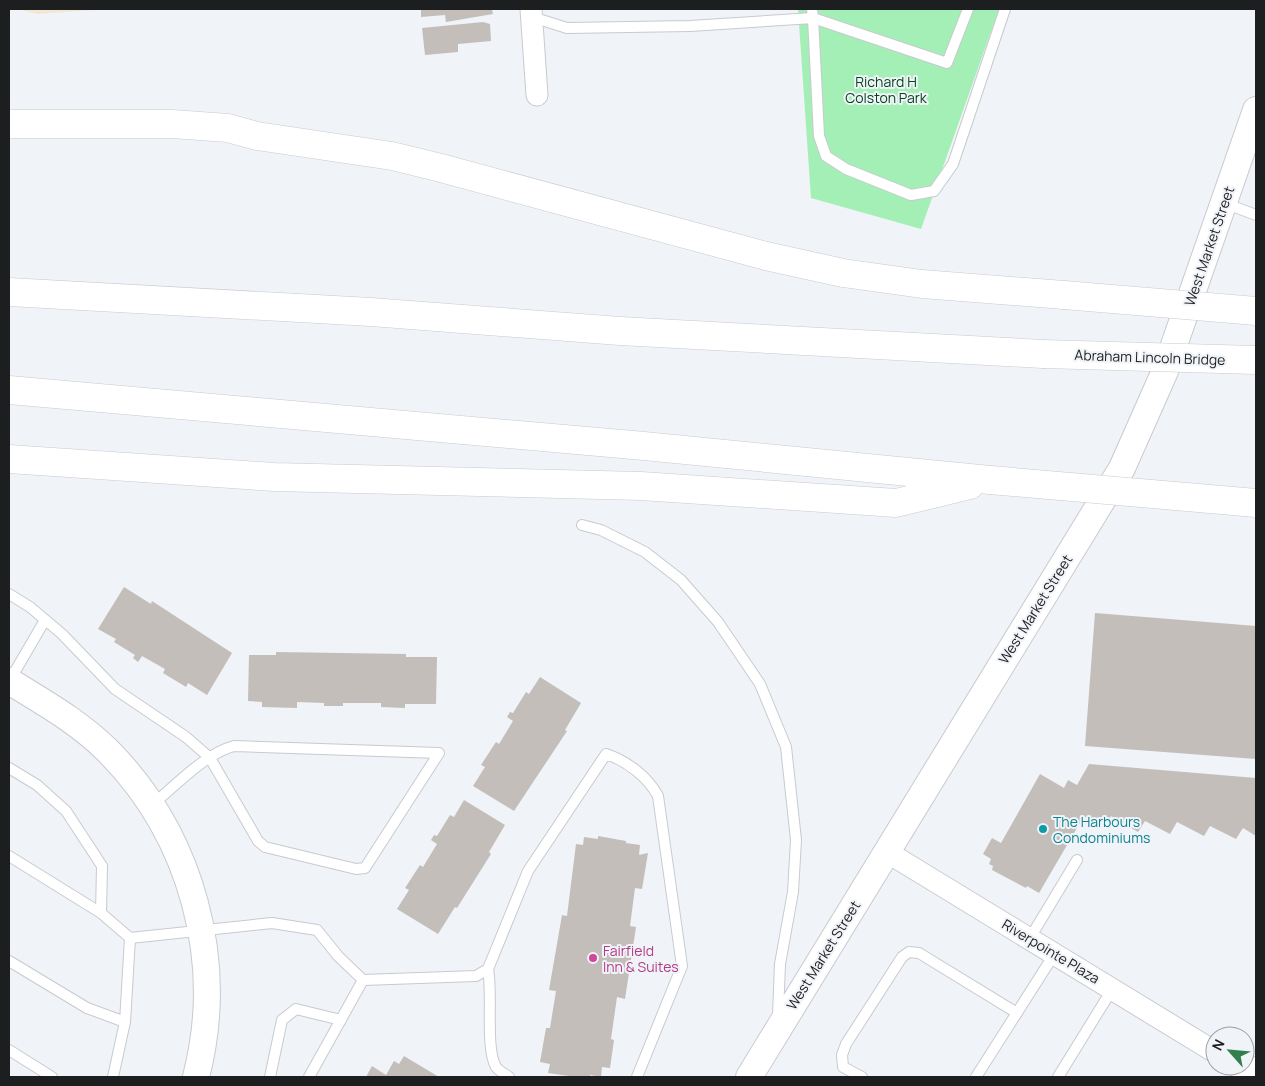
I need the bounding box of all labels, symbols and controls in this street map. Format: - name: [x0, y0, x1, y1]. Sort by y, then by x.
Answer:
- park label: Richard H Colston Park: [845, 72, 928, 107]
- street label: West Market Street: [1180, 183, 1239, 308]
- street label: Abraham Lincoln Bridge: [1074, 345, 1226, 369]
- street label: West Market Street: [994, 551, 1076, 667]
- place label: The Harbours Condominiums: [1053, 812, 1150, 847]
- marker: The Harbours Condominiums: [1037, 823, 1049, 835]
- street label: West Market Street: [782, 897, 864, 1013]
- street label: Riverpointe Plaza: [999, 914, 1103, 988]
- place label: Fairfield Inn & Suites: [603, 941, 679, 976]
- marker: Fairfield Inn & Suites: [587, 952, 599, 964]
- north arrow: [1205, 1026, 1255, 1076]
- text: N: [1207, 1036, 1229, 1054]

